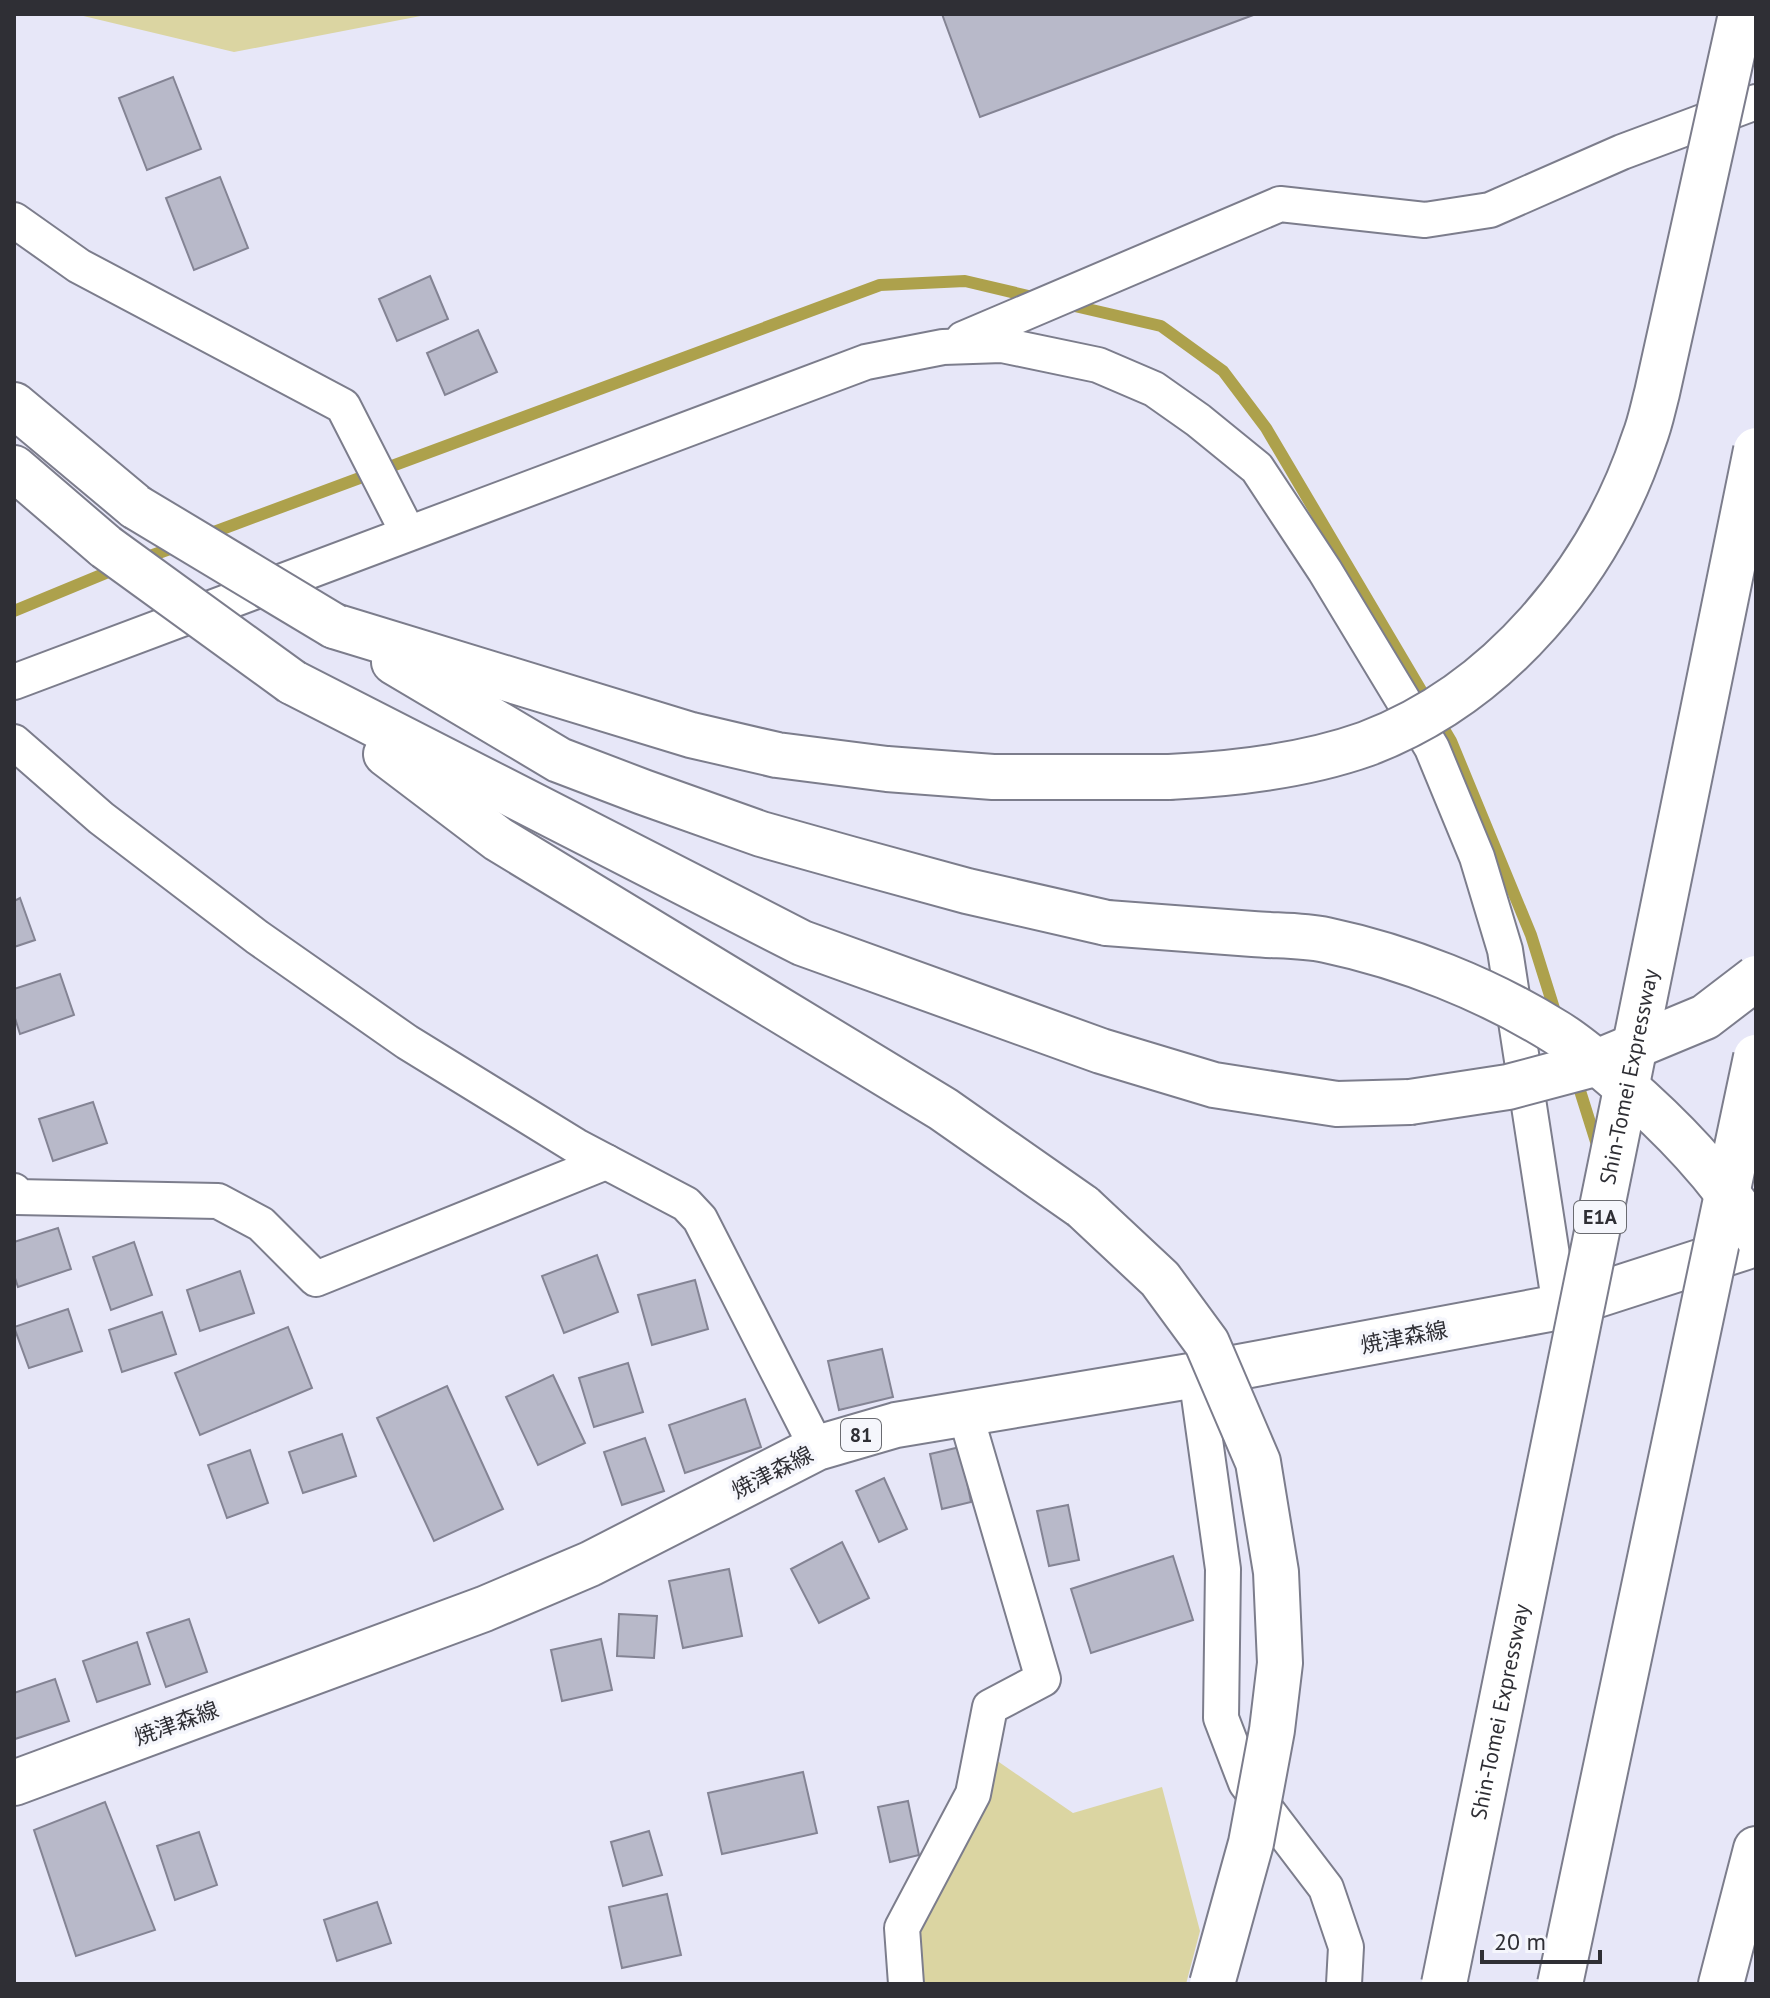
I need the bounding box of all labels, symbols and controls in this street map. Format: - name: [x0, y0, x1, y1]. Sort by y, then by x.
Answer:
- street label: Shin-Tomei Expressway: [1593, 966, 1664, 1187]
- road number: E1A: [1574, 1201, 1626, 1233]
- street label: 焼津森線: [1358, 1315, 1450, 1359]
- road number: 81: [841, 1419, 881, 1451]
- street label: 焼津森線: [726, 1440, 818, 1504]
- street label: Shin-Tomei Expressway: [1464, 1601, 1535, 1822]
- street label: 焼津森線: [130, 1695, 222, 1751]
- scale bar: [1482, 1914, 1600, 1964]
- text: 20 m: [1494, 1926, 1546, 1957]

